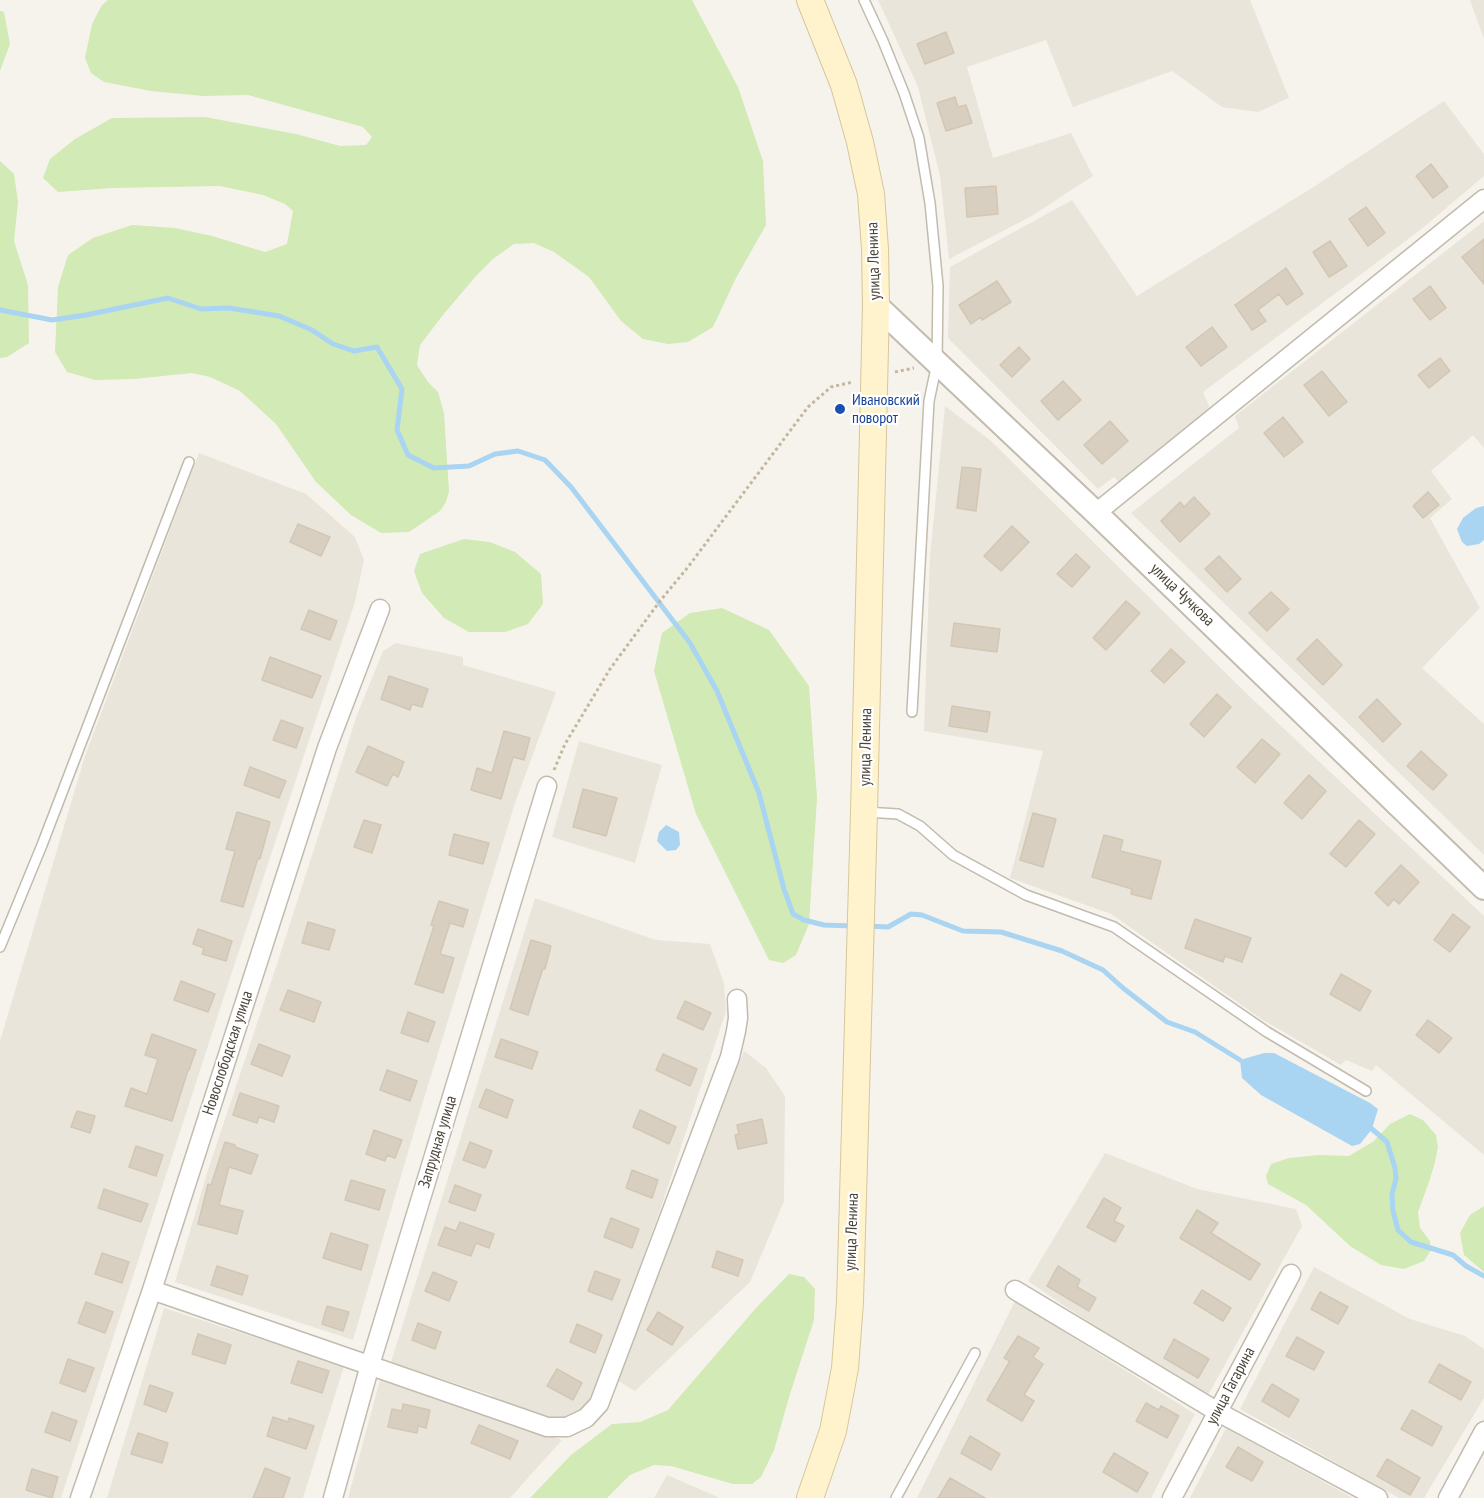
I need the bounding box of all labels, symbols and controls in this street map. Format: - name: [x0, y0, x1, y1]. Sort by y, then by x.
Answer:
- street label: улица Ленина: [863, 222, 885, 300]
- place label: Ивановский поворот: [852, 390, 920, 428]
- marker: Ивановский поворот: [833, 402, 847, 416]
- street label: улица Чучкова: [1146, 560, 1218, 630]
- street label: улица Ленина: [856, 708, 876, 786]
- street label: Новослободская улица: [199, 988, 257, 1118]
- street label: Запрудная улица: [415, 1093, 461, 1191]
- street label: улица Ленина: [841, 1193, 863, 1271]
- street label: улица Гагарина: [1202, 1344, 1260, 1428]

